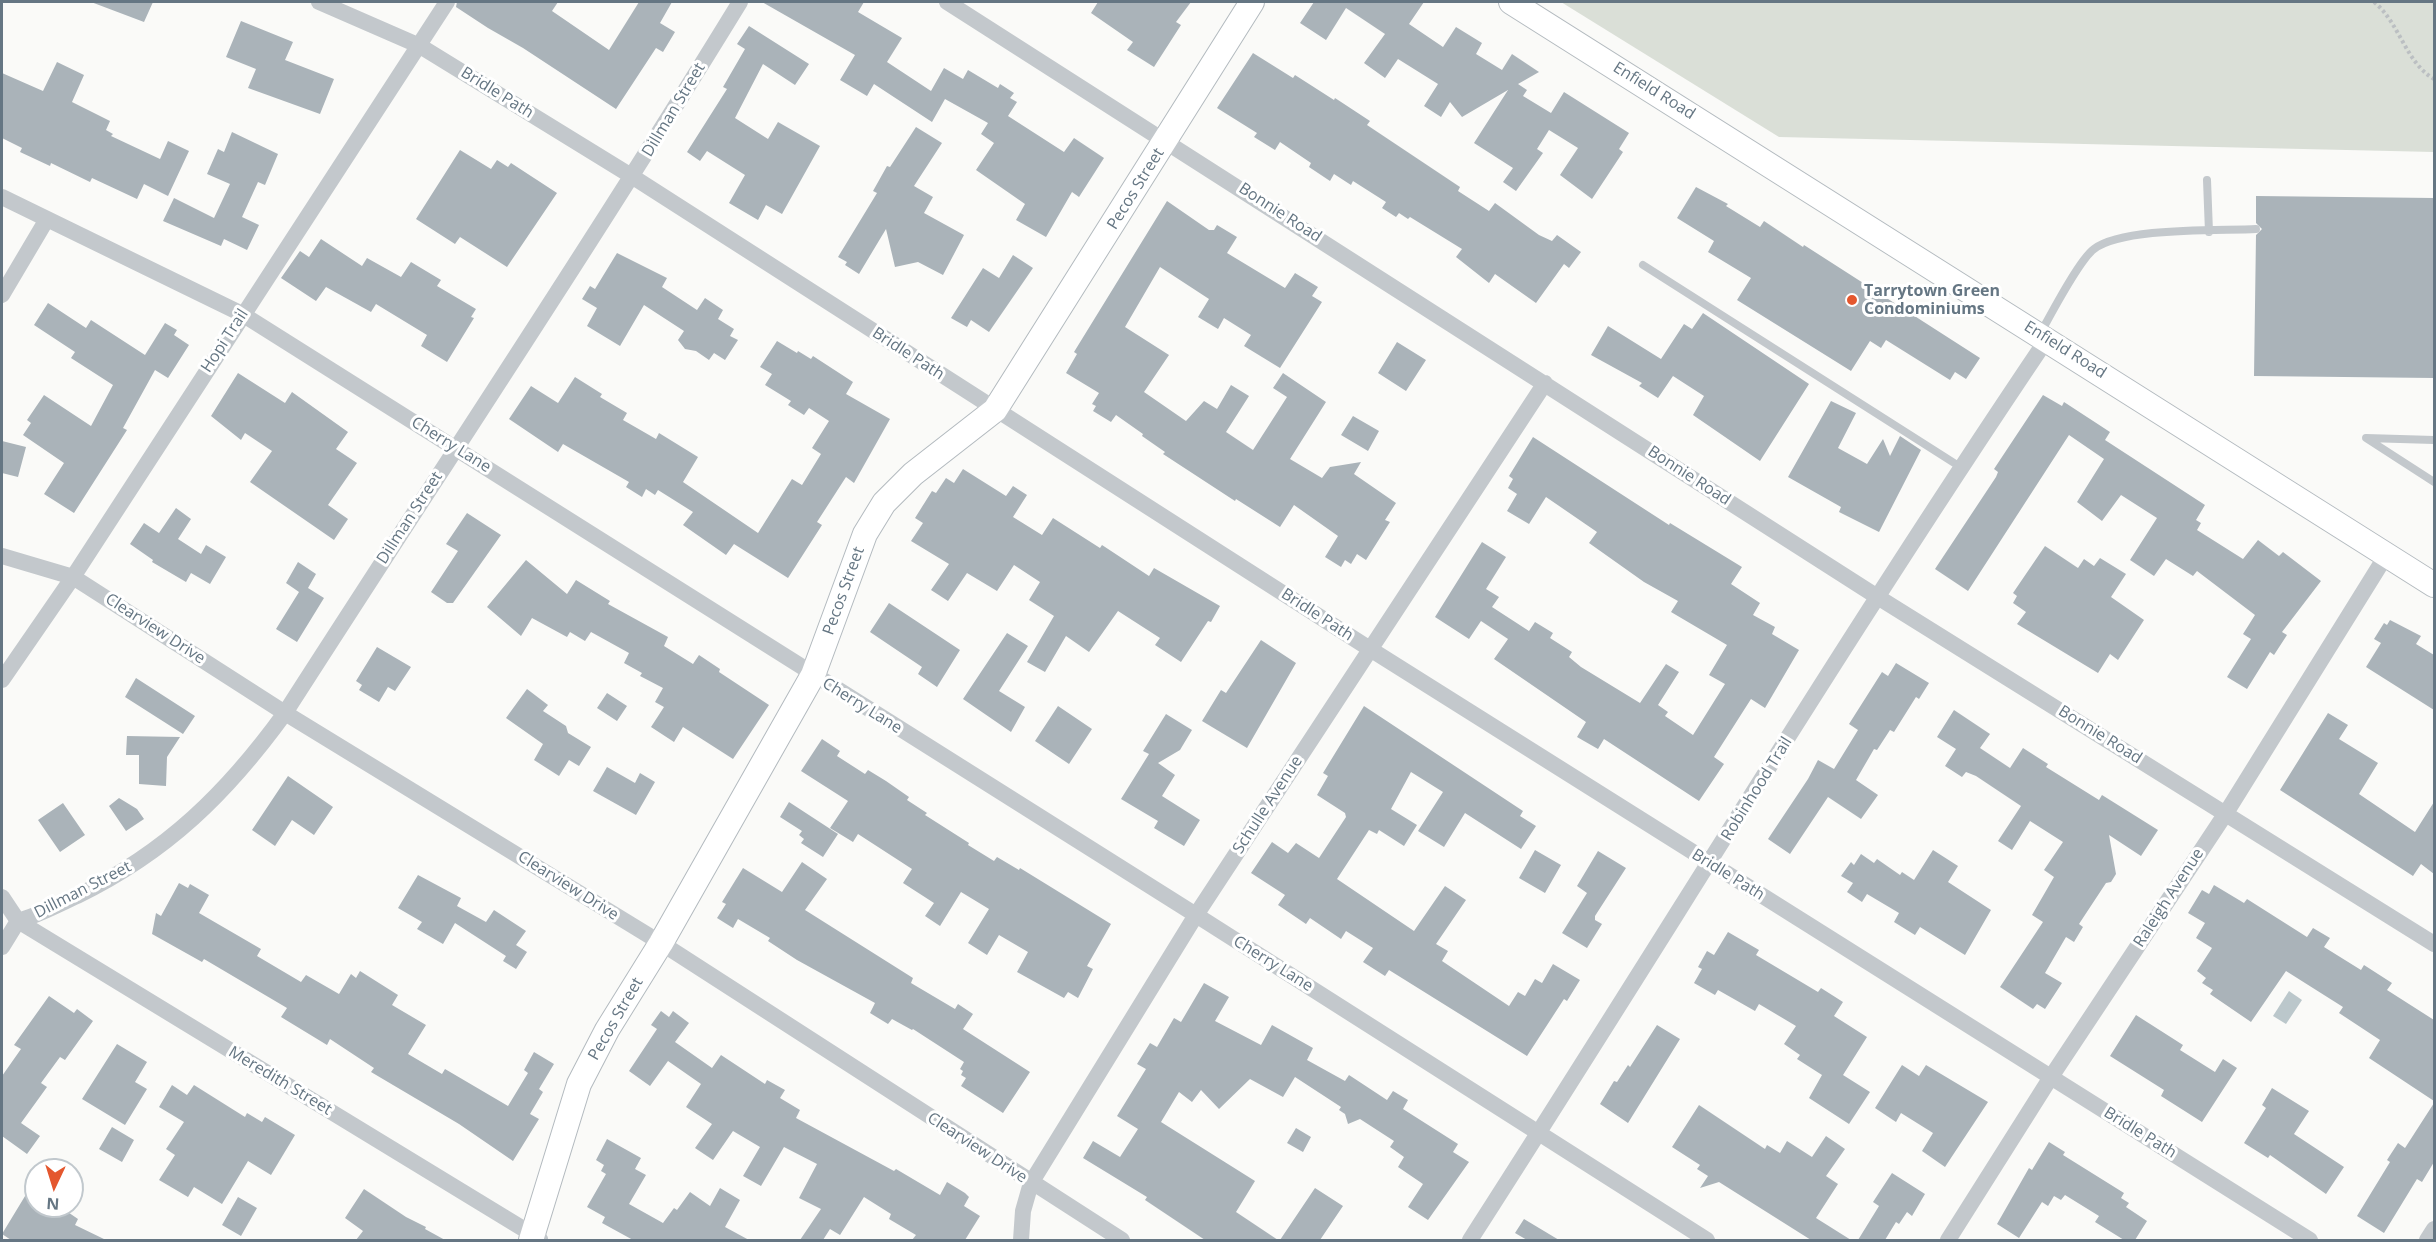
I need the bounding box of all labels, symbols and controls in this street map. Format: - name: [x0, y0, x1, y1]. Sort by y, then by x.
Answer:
- street label: Enfield Road: [1609, 58, 1699, 124]
- street label: Dillman Street: [638, 60, 710, 160]
- street label: Bridle Path: [457, 63, 537, 123]
- street label: Pecos Street: [1103, 145, 1169, 233]
- street label: Bonnie Road: [1235, 179, 1325, 247]
- place label: Tarrytown Green Condominiums: [1864, 281, 2000, 319]
- marker: Tarrytown Green Condominiums: [1845, 293, 1859, 307]
- street label: Hopi Trail: [197, 306, 253, 376]
- street label: Enfield Road: [2020, 317, 2110, 383]
- street label: Bridle Path: [868, 324, 948, 384]
- street label: Cherry Lane: [408, 413, 494, 477]
- street label: Bonnie Road: [1644, 442, 1734, 510]
- street label: Dillman Street: [373, 468, 447, 568]
- street label: Pecos Street: [819, 544, 869, 638]
- street label: Bridle Path: [1277, 585, 1357, 645]
- street label: Clearview Drive: [101, 590, 209, 668]
- street label: Cherry Lane: [819, 674, 905, 738]
- street label: Bonnie Road: [2055, 702, 2145, 768]
- street label: Robinhood Trail: [1717, 734, 1797, 844]
- street label: Schulle Avenue: [1229, 752, 1307, 858]
- street label: Bridle Path: [1688, 845, 1768, 905]
- street label: Raleigh Avenue: [2130, 845, 2208, 951]
- street label: Clearview Drive: [514, 847, 622, 925]
- street label: Dillman Street: [31, 857, 135, 923]
- street label: Cherry Lane: [1230, 932, 1316, 996]
- street label: Pecos Street: [585, 974, 647, 1064]
- street label: Meredith Street: [225, 1043, 335, 1119]
- street label: Bridle Path: [2100, 1103, 2180, 1163]
- street label: Clearview Drive: [923, 1109, 1031, 1187]
- north arrow: [24, 1158, 84, 1218]
- text: N: [46, 1193, 60, 1215]

